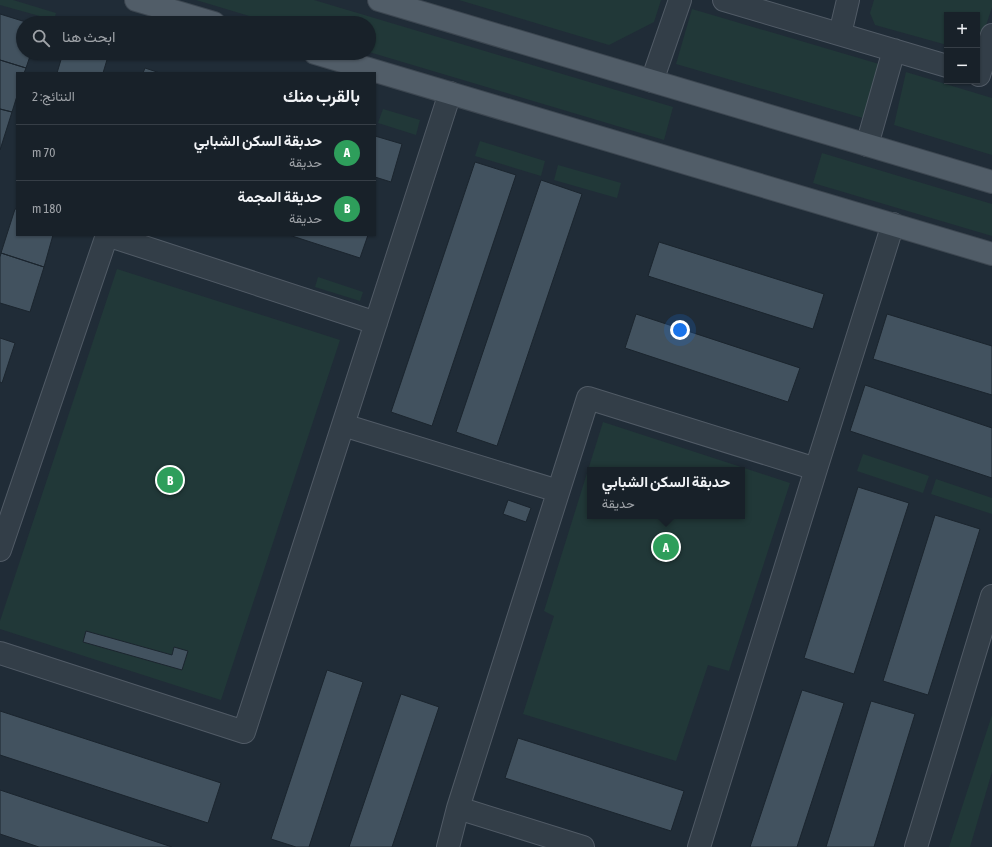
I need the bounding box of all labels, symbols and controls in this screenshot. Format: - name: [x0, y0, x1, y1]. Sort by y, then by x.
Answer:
- map controls: [944, 12, 980, 84]
- button: +: [944, 12, 980, 48]
- search box: [16, 16, 376, 60]
- icon: search: [30, 27, 52, 49]
- text: ابحث هنا: [62, 28, 116, 45]
- button: −: [944, 48, 980, 84]
- text: بالقرب منك: [283, 86, 360, 106]
- text: النتائج: 2: [32, 89, 75, 104]
- text: حدبقة السكن الشبابي: [194, 132, 322, 149]
- text: 70 m: [32, 145, 55, 160]
- text: A: [344, 145, 350, 160]
- text: حديقة: [289, 155, 322, 170]
- text: حديقة المجمة: [238, 188, 322, 205]
- text: 180 m: [32, 201, 62, 216]
- text: B: [344, 201, 350, 216]
- text: حديقة: [289, 211, 322, 226]
- your location: [670, 320, 690, 340]
- pin: B: [157, 465, 183, 495]
- popup: [587, 467, 745, 519]
- text: حدبقة السكن الشبابي: [602, 473, 730, 490]
- text: حديقة: [602, 496, 635, 511]
- pin: A: [653, 532, 679, 562]

